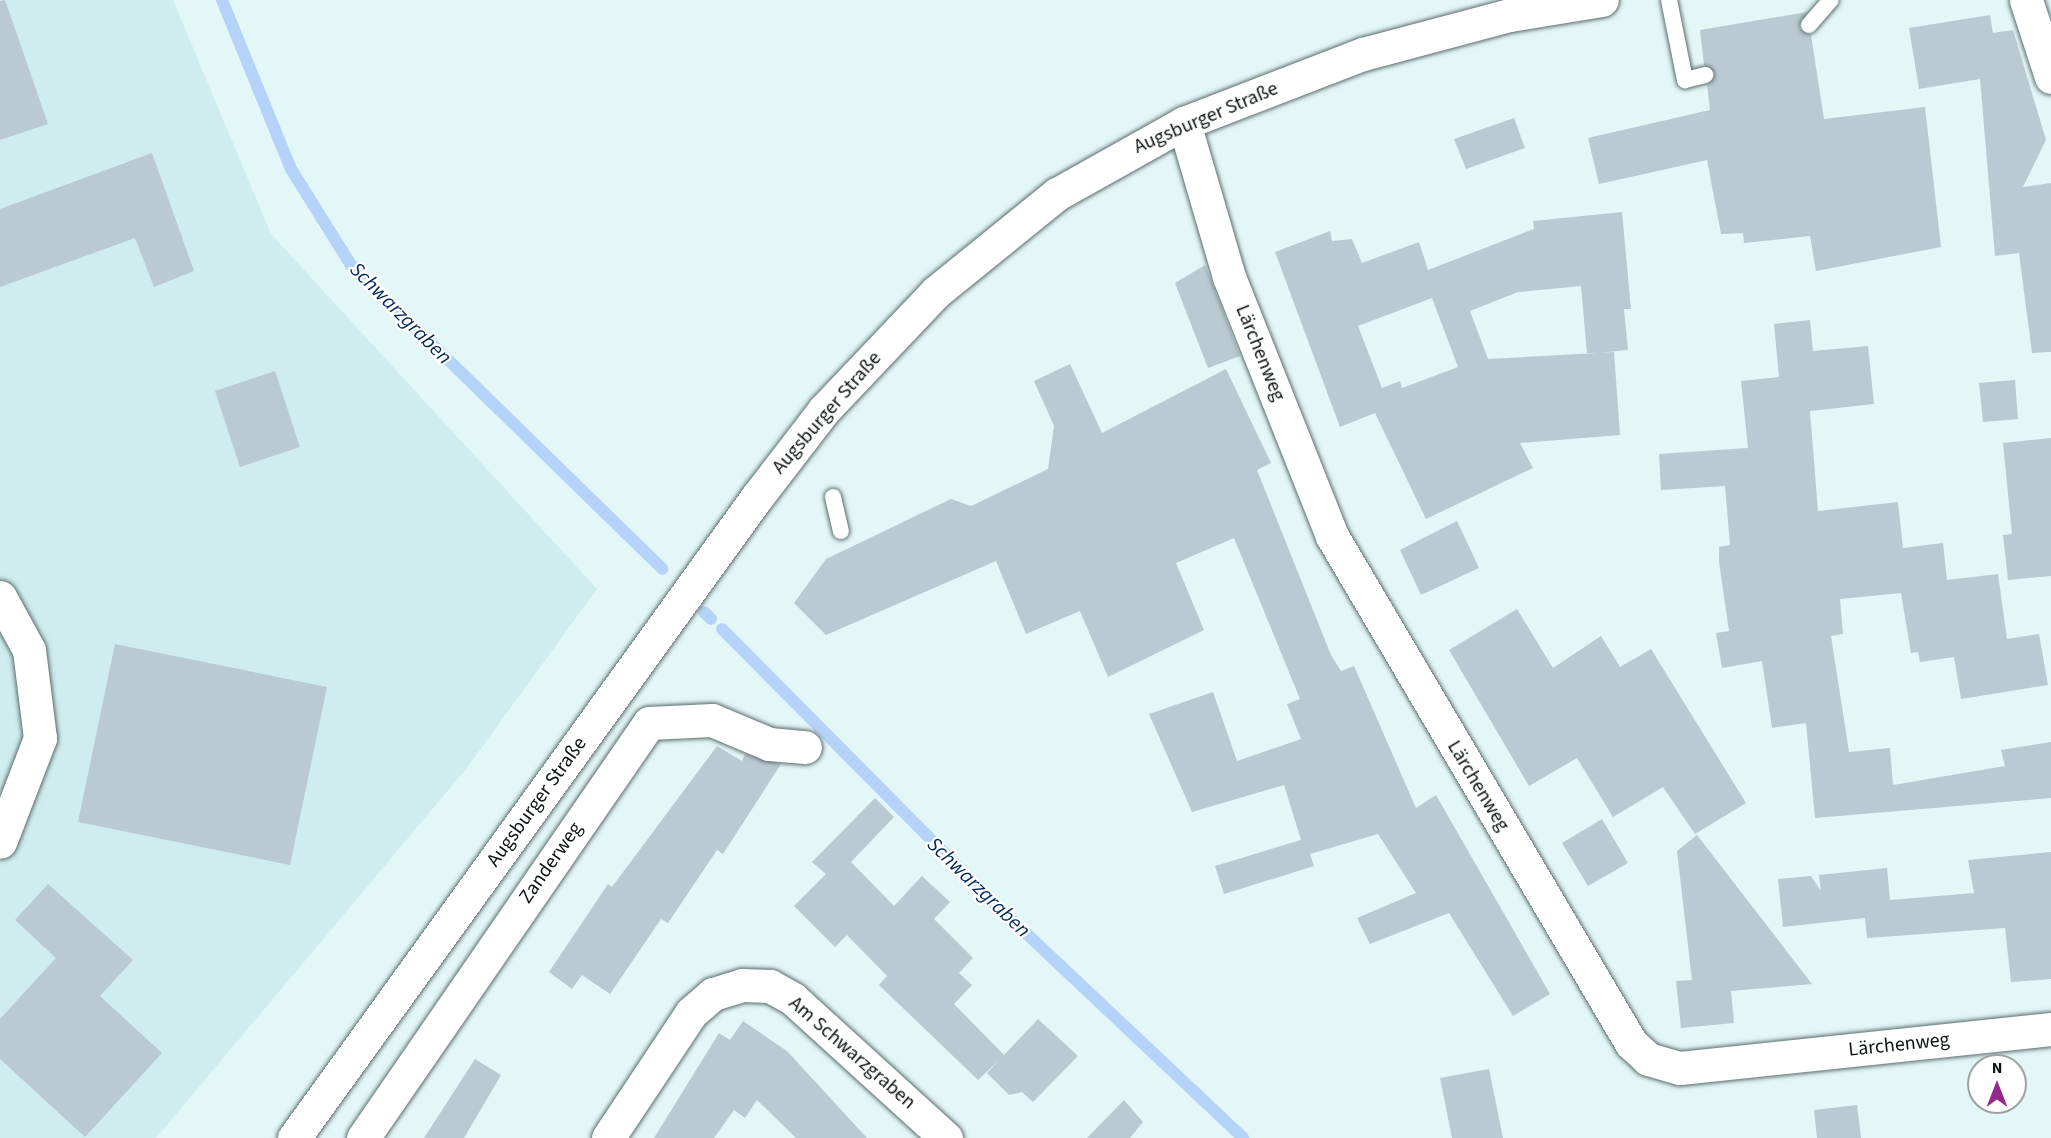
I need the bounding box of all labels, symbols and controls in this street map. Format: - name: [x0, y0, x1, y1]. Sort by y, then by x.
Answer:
- street label: Augsburger Straße: [1130, 77, 1282, 159]
- water label: Schwarzgraben: [345, 257, 457, 369]
- street label: Lärchenweg: [1230, 301, 1290, 405]
- street label: Augsburger Straße: [767, 347, 887, 479]
- street label: Augsburger Straße: [482, 733, 592, 871]
- street label: Lärchenweg: [1442, 736, 1514, 836]
- street label: Zanderweg: [514, 818, 588, 908]
- water label: Schwarzgraben: [922, 831, 1036, 943]
- street label: Am Schwarzgraben: [784, 991, 920, 1115]
- street label: Lärchenweg: [1847, 1028, 1951, 1062]
- north arrow: [1967, 1054, 2027, 1114]
- text: N: [1992, 1057, 2002, 1079]

